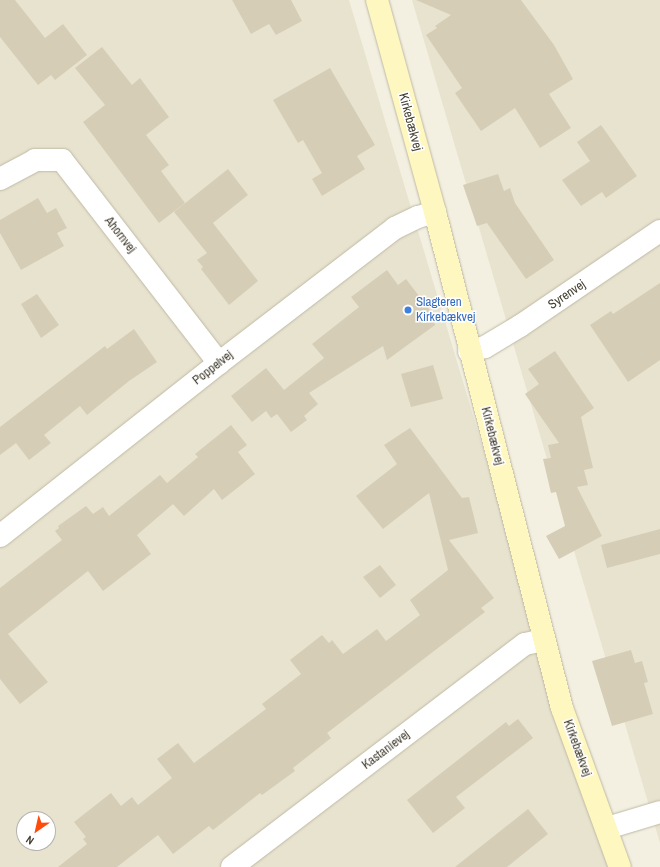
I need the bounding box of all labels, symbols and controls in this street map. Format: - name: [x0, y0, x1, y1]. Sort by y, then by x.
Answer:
- street label: Kirkebækvej: [395, 91, 425, 153]
- street label: Ahornvej: [101, 214, 139, 256]
- street label: Syrenvej: [545, 277, 589, 313]
- place label: Slagteren Kirkebækvej: [416, 295, 475, 326]
- marker: Slagteren Kirkebækvej: [403, 305, 413, 315]
- street label: Poppelvej: [190, 347, 236, 389]
- street label: Kirkebækvej: [477, 405, 507, 467]
- street label: Kirkebækvej: [560, 717, 594, 779]
- street label: Kastanievej: [359, 727, 413, 773]
- north arrow: [16, 811, 56, 851]
- text: N: [23, 832, 36, 848]

